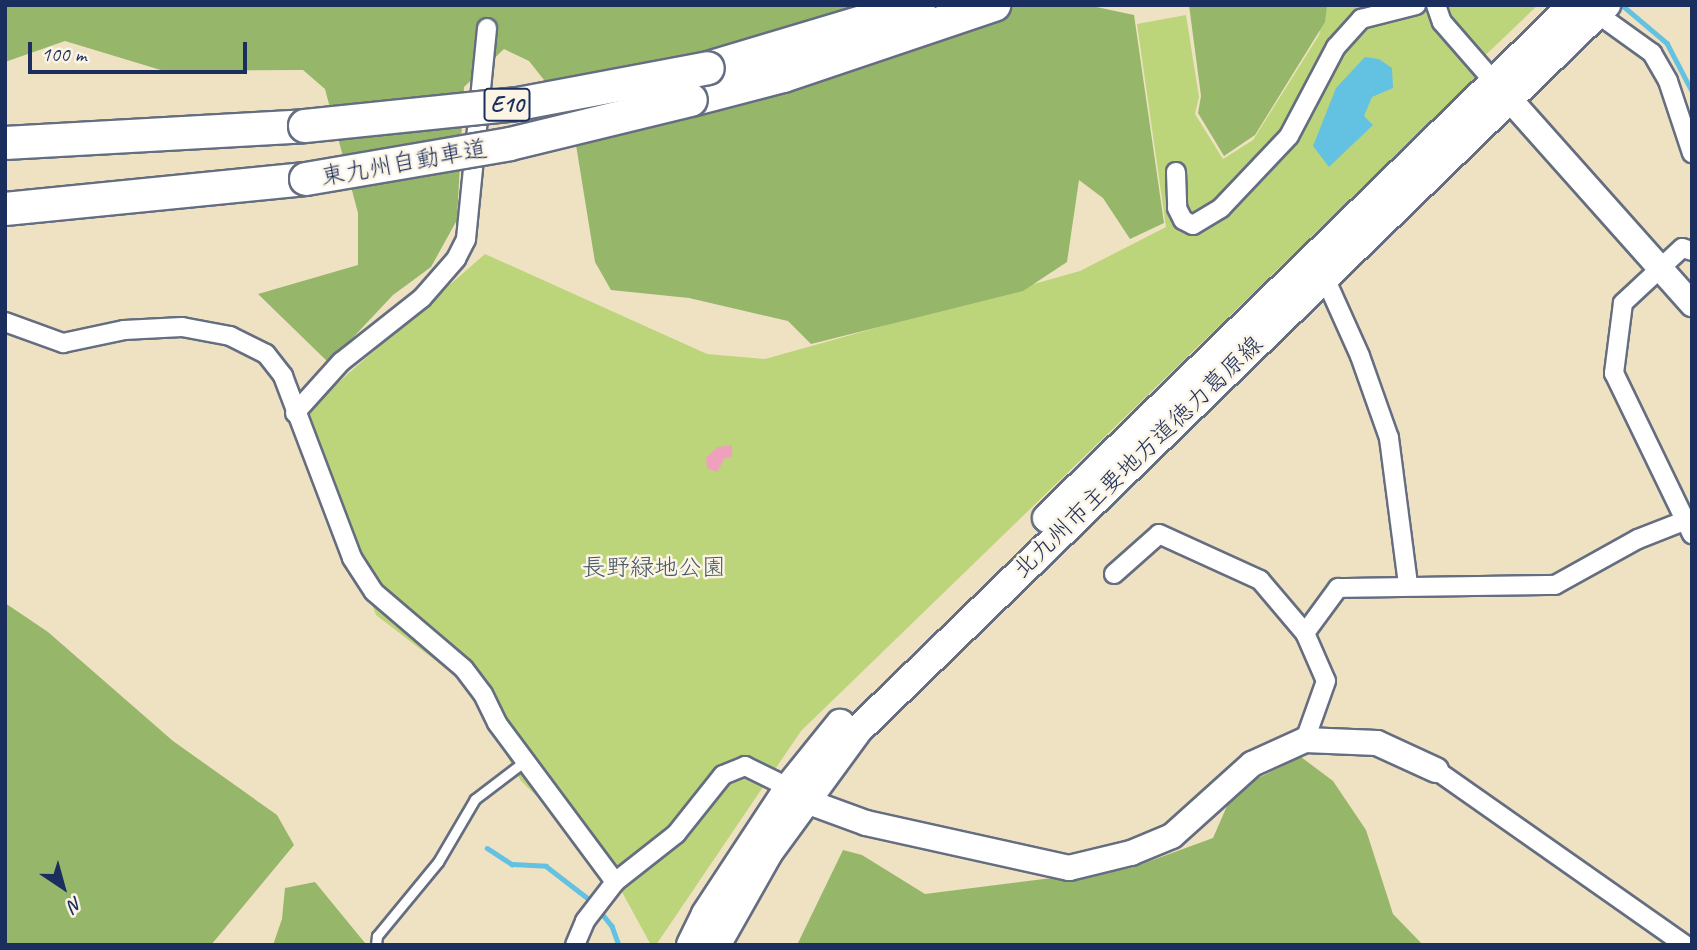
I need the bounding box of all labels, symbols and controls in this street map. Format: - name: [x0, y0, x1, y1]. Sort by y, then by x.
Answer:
- scale bar: [32, 28, 250, 72]
- text: 100 m: [41, 41, 86, 67]
- road number: E10: [482, 86, 532, 124]
- street label: 東九州自動車道: [319, 134, 489, 192]
- street label: 北九州市主要地方道徳力葛原線: [1007, 330, 1269, 584]
- park label: 長野緑地公園: [582, 554, 726, 582]
- north arrow: [28, 852, 98, 922]
- text: N: [64, 891, 87, 917]

